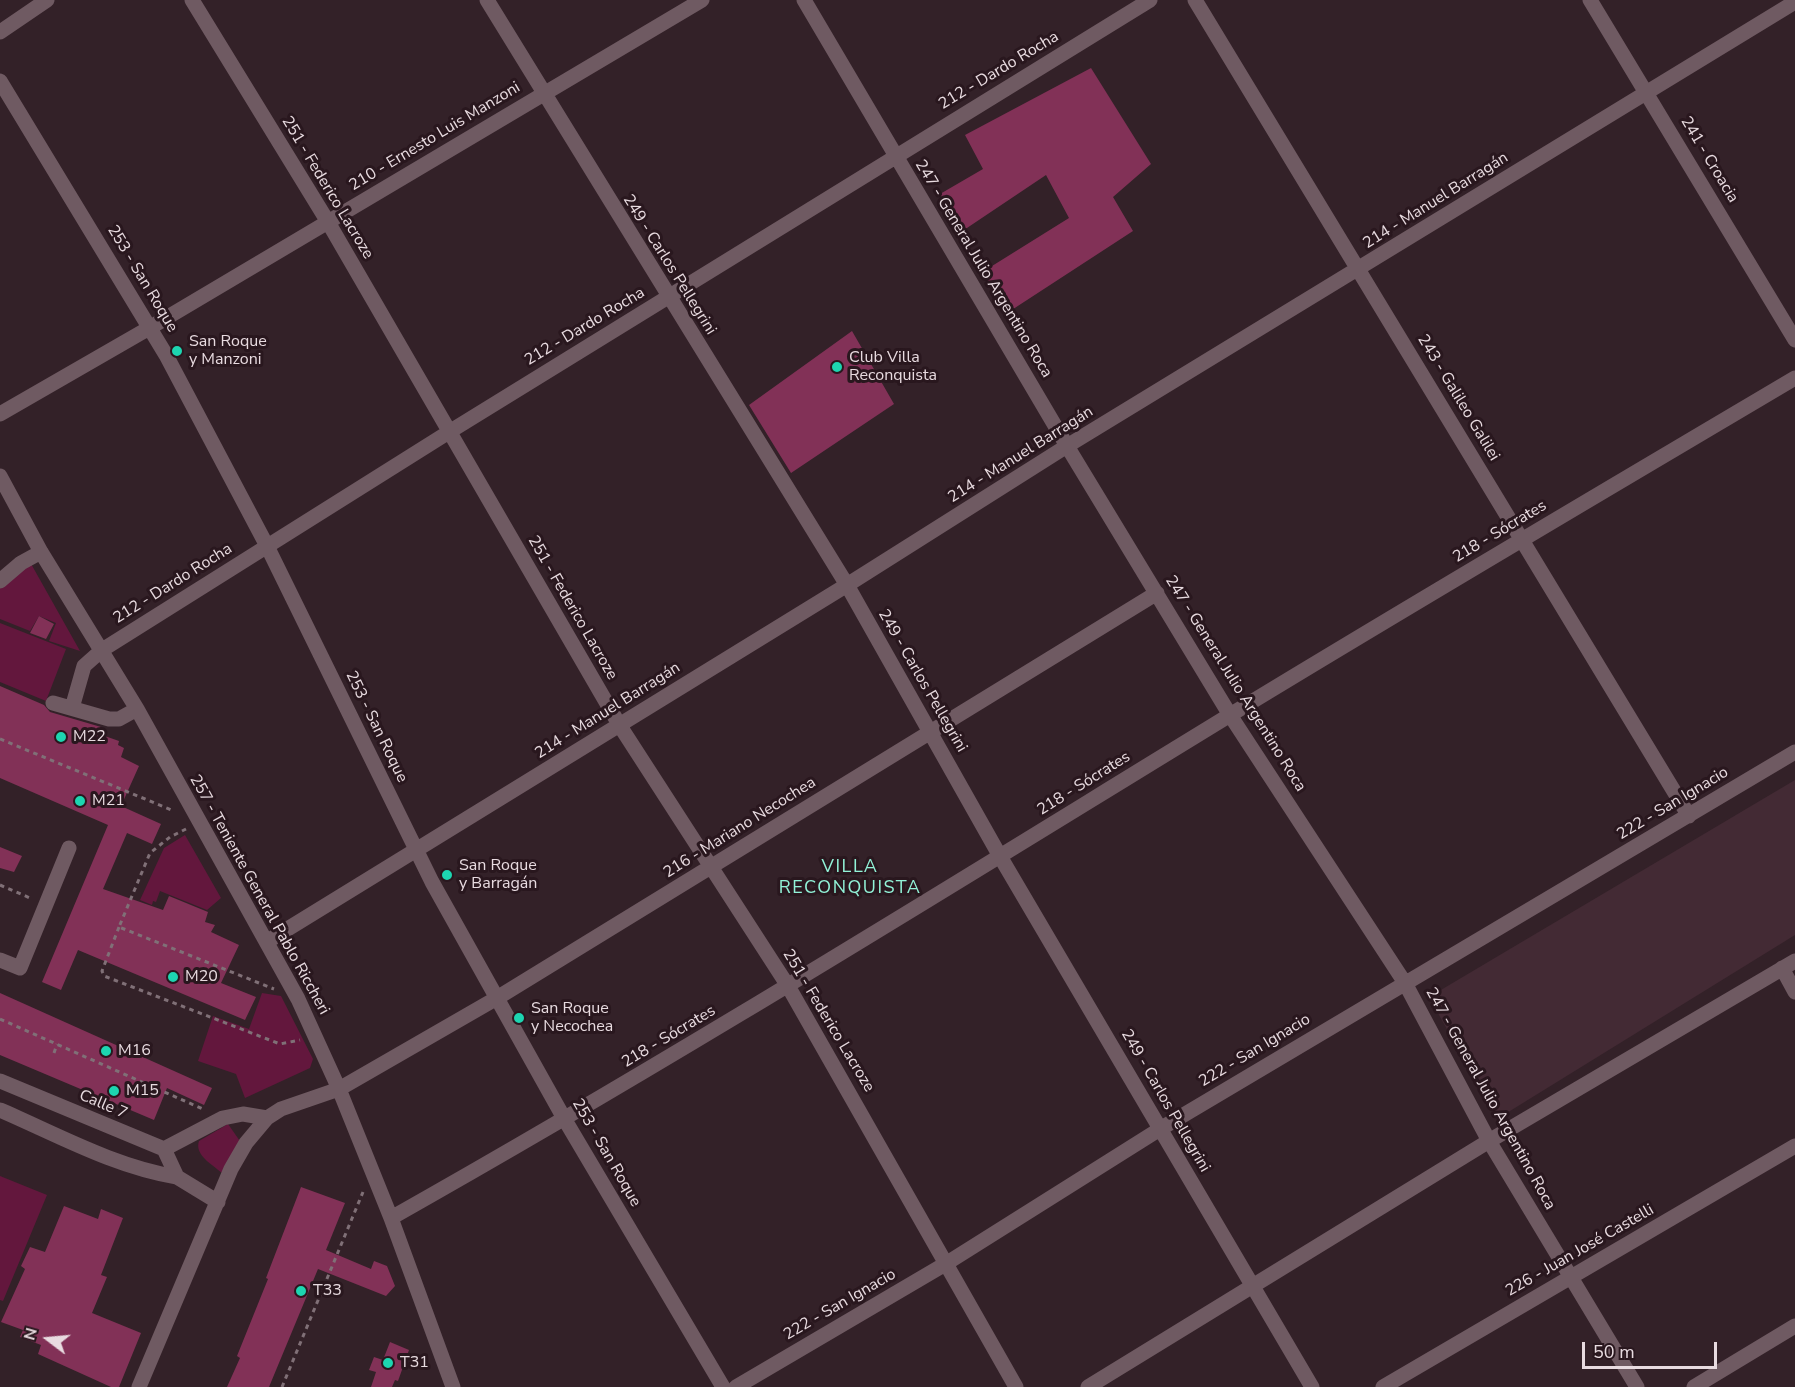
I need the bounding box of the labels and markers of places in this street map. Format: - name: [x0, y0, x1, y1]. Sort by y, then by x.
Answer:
- place label: San Roque y Manzoni: [189, 332, 267, 370]
- marker: San Roque y Manzoni: [170, 344, 184, 358]
- place label: Club Villa Reconquista: [849, 348, 937, 386]
- marker: Club Villa Reconquista: [830, 360, 844, 374]
- place label: M22: [73, 727, 106, 747]
- marker: M22: [54, 730, 68, 744]
- place label: M21: [92, 791, 125, 811]
- marker: M21: [73, 794, 87, 808]
- place label: San Roque y Barragán: [459, 856, 537, 894]
- marker: San Roque y Barragán: [440, 868, 454, 882]
- place label: M20: [185, 967, 218, 987]
- marker: M20: [166, 970, 180, 984]
- place label: San Roque y Necochea: [531, 999, 613, 1037]
- marker: San Roque y Necochea: [512, 1011, 526, 1025]
- place label: M16: [118, 1041, 151, 1061]
- marker: M16: [99, 1044, 113, 1058]
- place label: M15: [126, 1081, 159, 1101]
- marker: M15: [107, 1084, 121, 1098]
- place label: T33: [313, 1281, 342, 1301]
- marker: T33: [294, 1284, 308, 1298]
- place label: T31: [400, 1353, 429, 1373]
- marker: T31: [381, 1356, 395, 1370]

